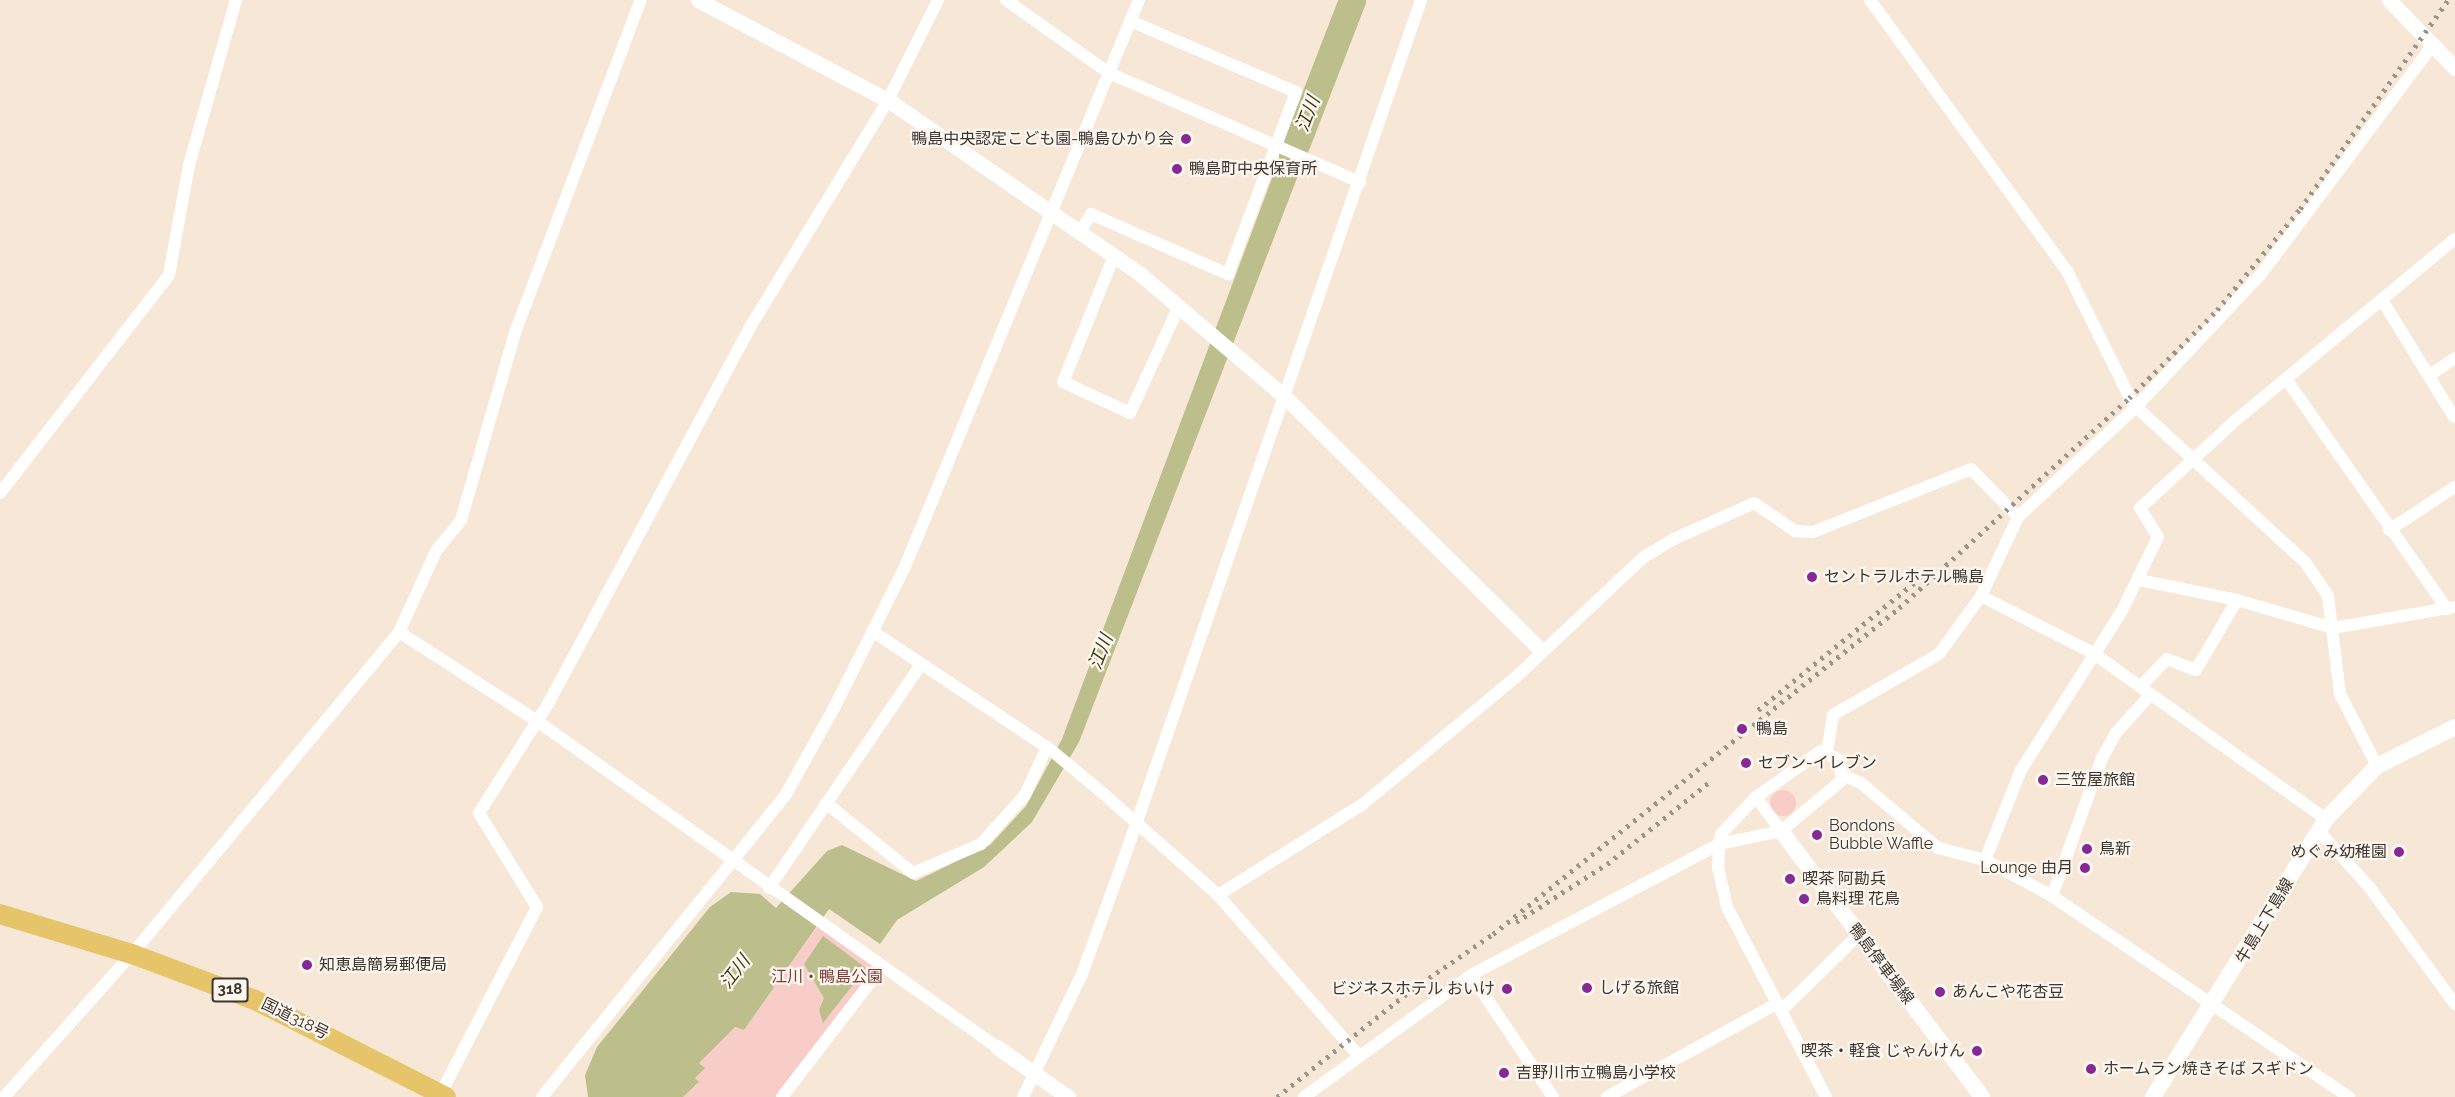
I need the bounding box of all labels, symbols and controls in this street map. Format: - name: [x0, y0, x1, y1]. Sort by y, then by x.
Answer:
- water label: 江川: [1291, 93, 1325, 135]
- place label: 鴨島中央認定こども園-鴨島ひかり会: [911, 129, 1174, 149]
- marker: 鴨島中央認定こども園-鴨島ひかり会: [1179, 132, 1193, 146]
- place label: 鴨島町中央保育所: [1189, 159, 1317, 179]
- marker: 鴨島町中央保育所: [1170, 162, 1184, 176]
- place label: セントラルホテル鴨島: [1824, 567, 1984, 587]
- marker: セントラルホテル鴨島: [1805, 570, 1819, 584]
- water label: 江川: [1084, 631, 1118, 673]
- place label: 鴨島: [1756, 719, 1788, 739]
- marker: 鴨島: [1733, 720, 1751, 738]
- place label: セブン-イレブン: [1758, 753, 1877, 773]
- marker: セブン-イレブン: [1739, 756, 1753, 770]
- place label: 三笠屋旅館: [2055, 770, 2135, 790]
- marker: 三笠屋旅館: [2036, 773, 2050, 787]
- place label: Bondons Bubble Waffle: [1829, 816, 1934, 854]
- marker: Bondons Bubble Waffle: [1810, 828, 1824, 842]
- place label: 鳥新: [2099, 839, 2131, 859]
- marker: 鳥新: [2080, 842, 2094, 856]
- place label: めぐみ幼稚園: [2291, 842, 2387, 862]
- marker: めぐみ幼稚園: [2392, 845, 2406, 859]
- place label: Lounge 由月: [1980, 858, 2073, 878]
- marker: Lounge 由月: [2078, 861, 2092, 875]
- place label: 喫茶 阿勘兵: [1802, 869, 1886, 889]
- marker: 喫茶 阿勘兵: [1783, 872, 1797, 886]
- street label: 牛島上下島線: [2232, 875, 2298, 967]
- place label: 鳥料理 花鳥: [1816, 889, 1900, 909]
- marker: 鳥料理 花鳥: [1797, 892, 1811, 906]
- street label: 鴨島停車場線: [1844, 920, 1918, 1008]
- water label: 江川: [715, 951, 755, 993]
- place label: 知恵島簡易郵便局: [319, 955, 447, 975]
- marker: 知恵島簡易郵便局: [300, 958, 314, 972]
- park label: 江川・鴨島公園: [771, 967, 883, 987]
- road number: 318: [210, 978, 250, 1002]
- place label: しげる旅館: [1599, 978, 1679, 998]
- place label: ビジネスホテル おいけ: [1331, 979, 1495, 999]
- marker: しげる旅館: [1580, 981, 1594, 995]
- marker: ビジネスホテル おいけ: [1500, 982, 1514, 996]
- place label: あんこや花杏豆: [1952, 982, 2064, 1002]
- marker: あんこや花杏豆: [1933, 985, 1947, 999]
- street label: 国道318号: [258, 994, 332, 1044]
- place label: 喫茶・軽食 じゃんけん: [1801, 1041, 1965, 1061]
- marker: 喫茶・軽食 じゃんけん: [1970, 1044, 1984, 1058]
- place label: ホームラン焼きそば スギドン: [2103, 1059, 2315, 1079]
- marker: ホームラン焼きそば スギドン: [2084, 1062, 2098, 1076]
- place label: 吉野川市立鴨島小学校: [1516, 1063, 1676, 1083]
- marker: 吉野川市立鴨島小学校: [1497, 1066, 1511, 1080]

